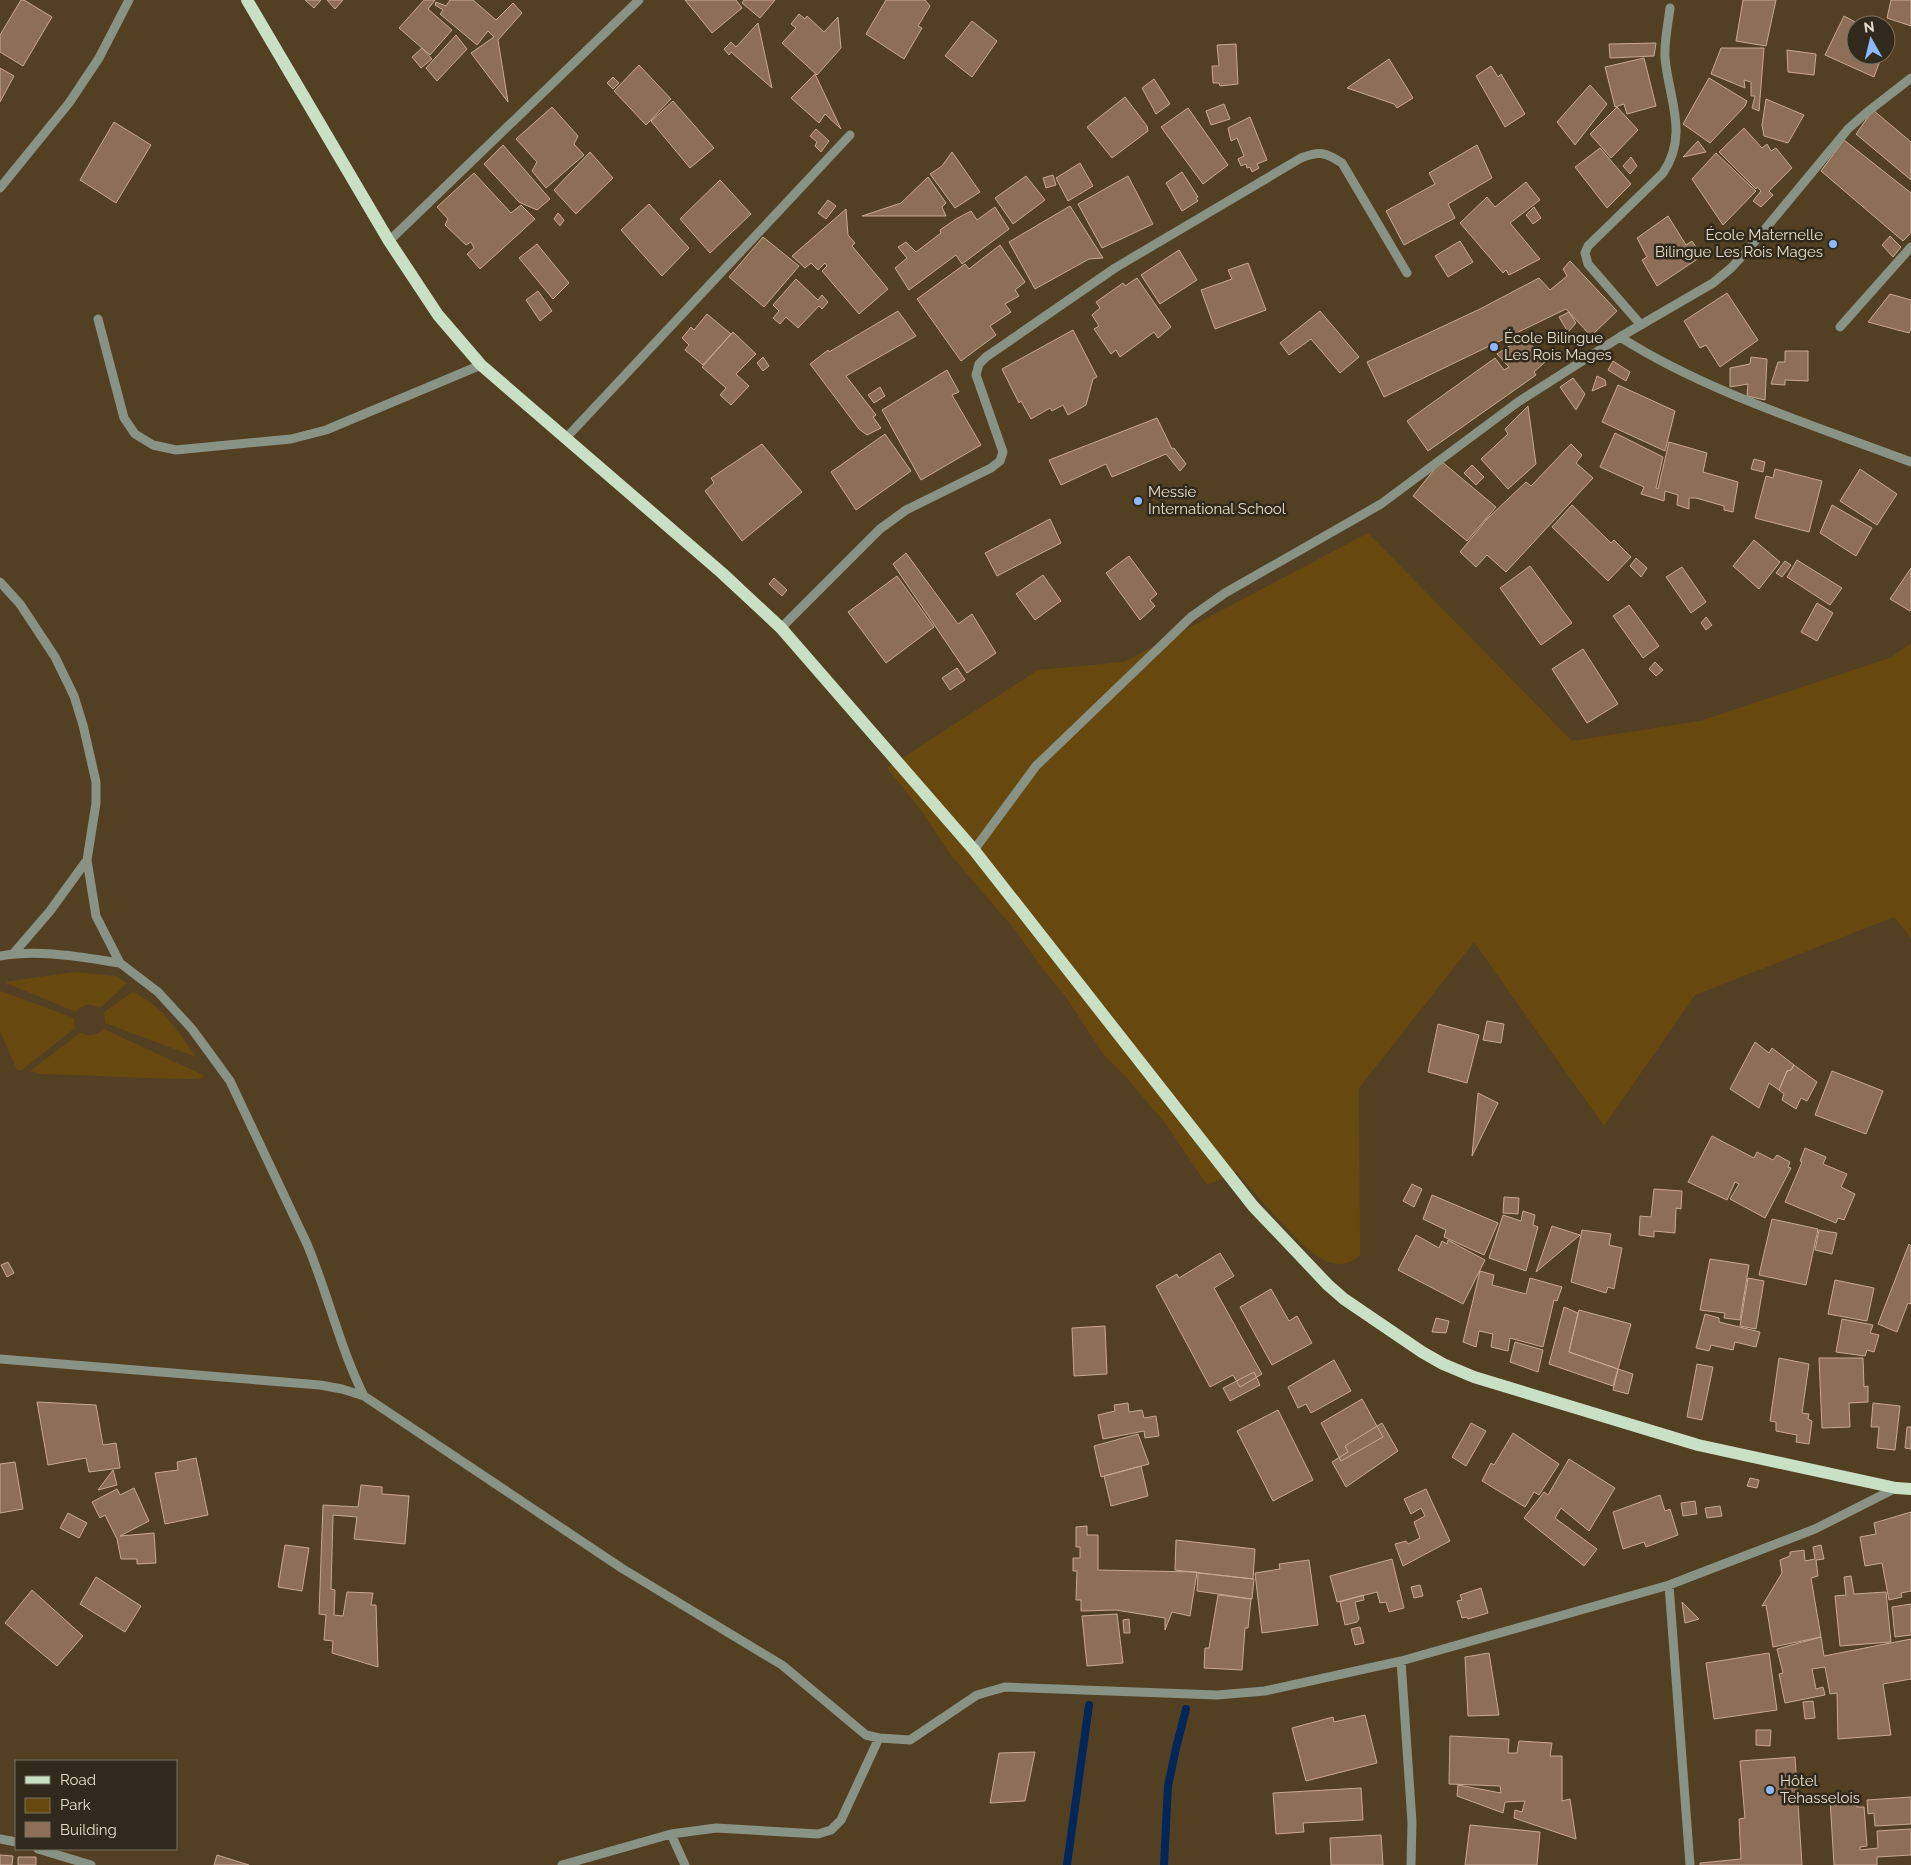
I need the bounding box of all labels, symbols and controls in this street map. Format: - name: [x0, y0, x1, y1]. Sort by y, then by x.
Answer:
- north arrow: [1846, 15, 1896, 65]
- text: N: [1863, 18, 1876, 36]
- place label: École Maternelle Bilingue Les Rois Mages: [1655, 226, 1823, 261]
- marker: École Maternelle Bilingue Les Rois Mages: [1827, 238, 1839, 250]
- place label: École Bilingue Les Rois Mages: [1504, 329, 1612, 364]
- marker: École Bilingue Les Rois Mages: [1488, 341, 1500, 353]
- place label: Messie International School: [1148, 483, 1287, 518]
- marker: Messie International School: [1132, 495, 1144, 507]
- legend: [15, 1760, 178, 1850]
- text: Road: [60, 1771, 96, 1789]
- place label: Hôtel Tehasselois: [1780, 1772, 1860, 1807]
- marker: Hôtel Tehasselois: [1764, 1784, 1776, 1796]
- text: Park: [60, 1796, 91, 1814]
- text: Building: [60, 1821, 117, 1839]

